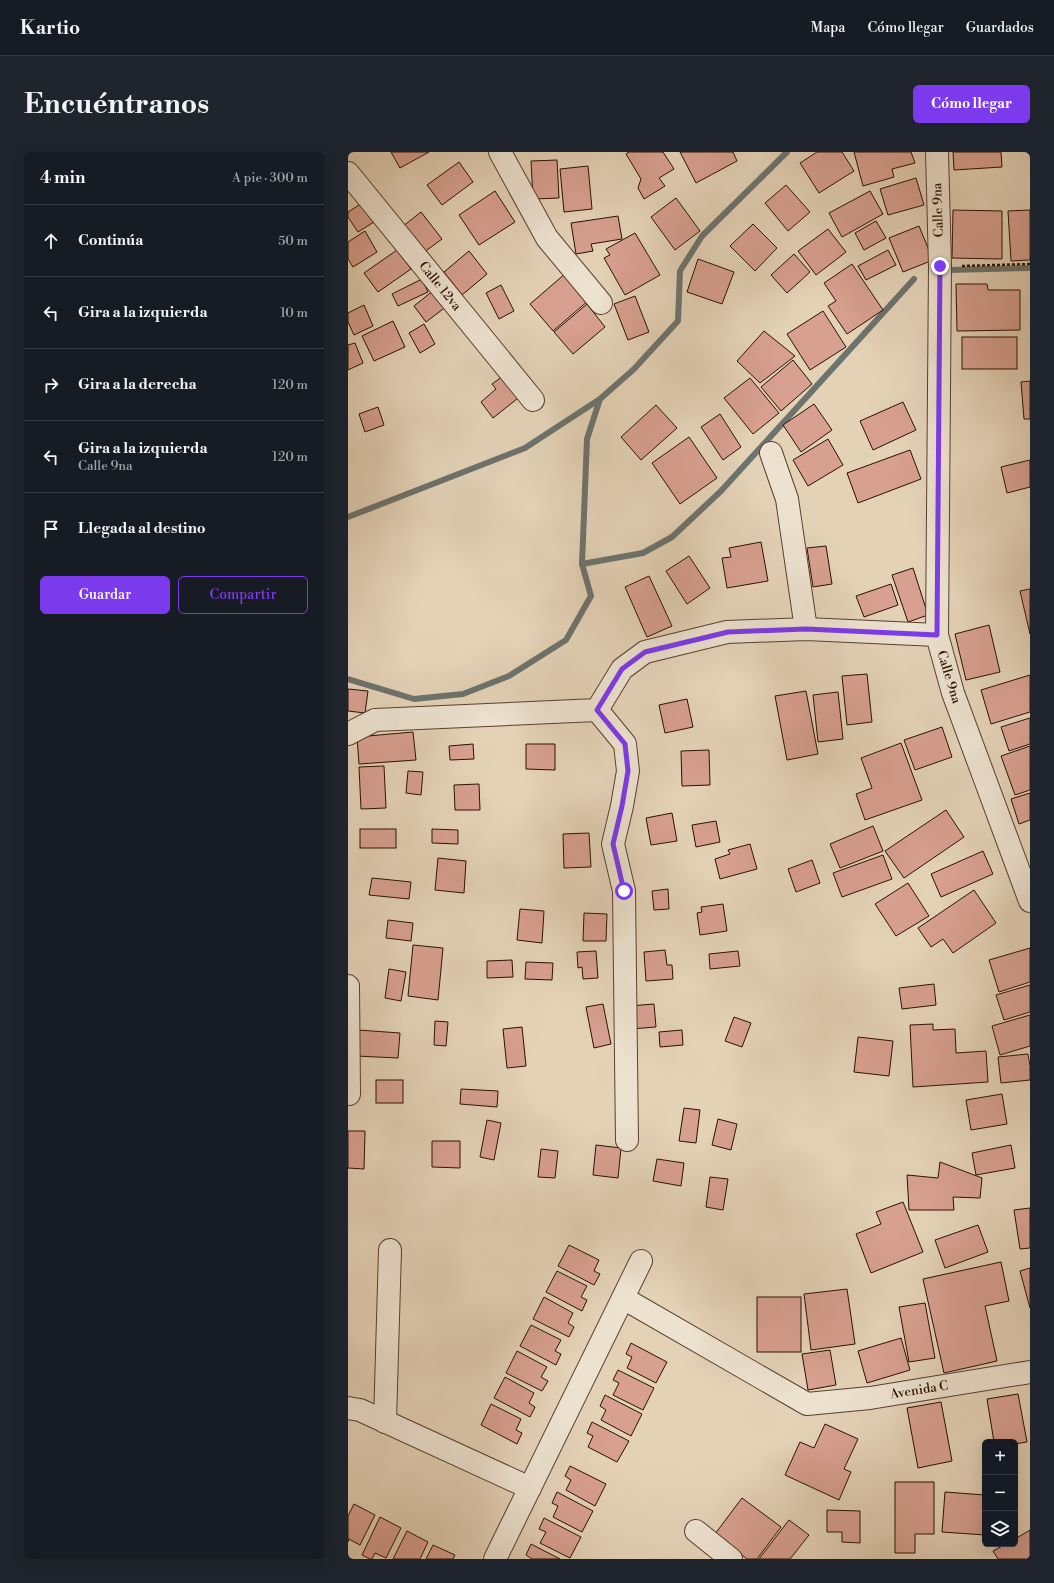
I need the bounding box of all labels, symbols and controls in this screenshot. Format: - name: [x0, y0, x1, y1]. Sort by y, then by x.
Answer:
- text: Kartio: [20, 16, 80, 40]
- text: Mapa: [811, 19, 845, 37]
- text: Cómo llegar: [867, 19, 944, 37]
- text: Guardados: [966, 19, 1034, 37]
- button: Cómo llegar: [913, 85, 1030, 123]
- text: Encuéntranos: [24, 87, 209, 122]
- text: 4 min: [40, 167, 85, 189]
- text: A pie · 300 m: [232, 170, 308, 186]
- street label: Calle 9na: [929, 182, 947, 238]
- icon: ahead: [40, 230, 62, 252]
- text: Continúa: [78, 231, 143, 250]
- text: 50 m: [278, 233, 308, 249]
- route end: [931, 257, 949, 275]
- street label: Calle 12va: [415, 258, 465, 314]
- icon: left: [40, 302, 62, 324]
- text: Gira a la izquierda: [78, 303, 208, 322]
- text: 10 m: [280, 305, 308, 321]
- icon: right: [40, 374, 62, 396]
- text: Gira a la derecha: [78, 375, 197, 394]
- text: 120 m: [272, 377, 308, 393]
- text: Gira a la izquierda: [78, 439, 208, 458]
- icon: left: [40, 446, 62, 468]
- text: 120 m: [272, 449, 308, 465]
- text: Calle 9na: [78, 458, 133, 474]
- icon: arrive: [40, 518, 62, 540]
- text: Llegada al destino: [78, 519, 206, 538]
- button: Guardar: [40, 576, 170, 614]
- button: Compartir: [178, 576, 308, 614]
- street label: Calle 9na: [933, 649, 965, 706]
- route start: [615, 882, 633, 900]
- street label: Avenida C: [888, 1377, 949, 1403]
- map controls: [982, 1439, 1018, 1547]
- button: +: [982, 1439, 1018, 1475]
- button: −: [982, 1475, 1018, 1511]
- button: layers: [982, 1511, 1018, 1547]

